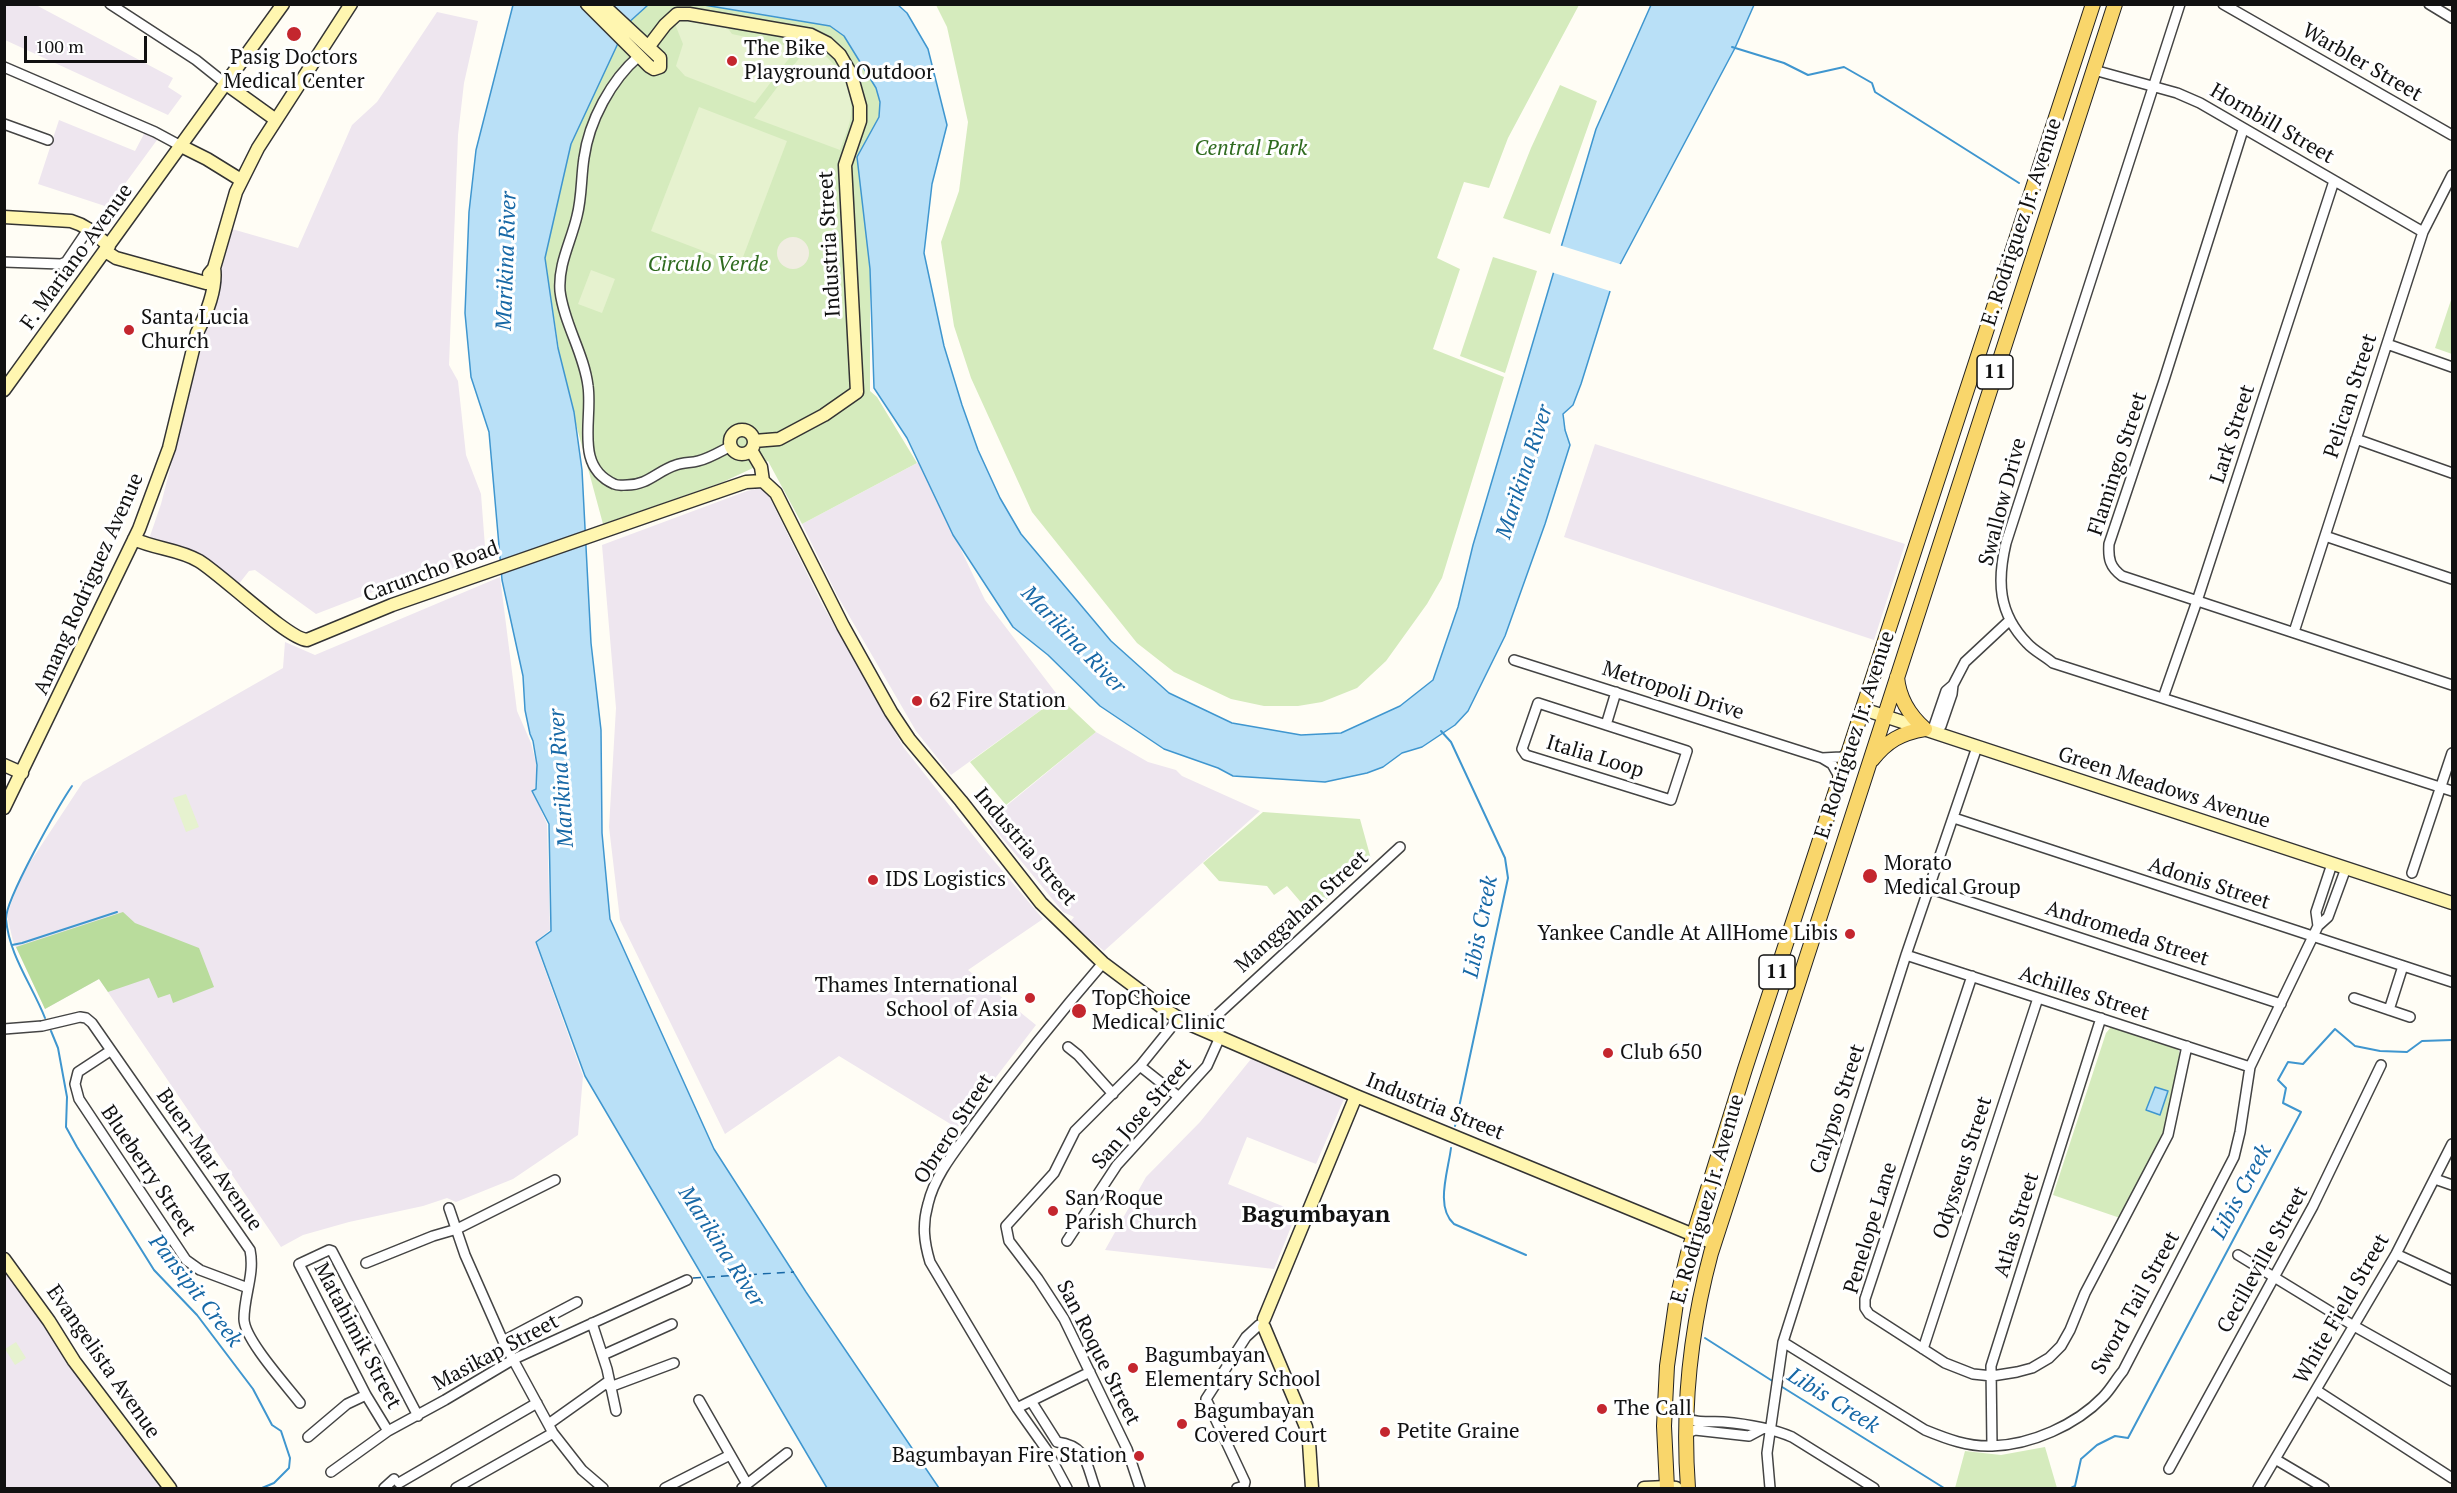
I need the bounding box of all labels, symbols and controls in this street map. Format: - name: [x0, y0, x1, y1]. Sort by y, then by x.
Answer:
- street label: Warbler Street: [2297, 18, 2427, 108]
- scale bar: [27, 24, 150, 62]
- marker: Pasig Doctors Medical Center: [285, 25, 303, 43]
- text: 100 m: [35, 34, 84, 58]
- place label: The Bike Playground Outdoor: [744, 36, 934, 86]
- place label: Pasig Doctors Medical Center: [223, 45, 365, 95]
- marker: The Bike Playground Outdoor: [725, 54, 739, 68]
- street label: Hornbill Street: [2206, 78, 2338, 170]
- street label: E. Rodriguez Jr. Avenue: [1977, 115, 2067, 329]
- park label: Central Park: [1195, 136, 1307, 162]
- street label: Industria Street: [814, 170, 846, 318]
- street label: F. Mariano Avenue: [16, 179, 138, 335]
- water label: Marikina River: [491, 191, 523, 331]
- park label: Circulo Verde: [648, 252, 768, 278]
- place label: Santa Lucia Church: [141, 305, 249, 355]
- marker: Santa Lucia Church: [122, 323, 136, 337]
- street label: Pelican Street: [2319, 331, 2383, 461]
- road number: 11: [1977, 355, 2013, 389]
- street label: Lark Street: [2205, 382, 2261, 486]
- street label: Flamingo Street: [2083, 389, 2153, 539]
- water label: Marikina River: [1491, 402, 1559, 542]
- street label: Swallow Drive: [1974, 435, 2032, 569]
- street label: Amang Rodriguez Avenue: [29, 469, 149, 699]
- street label: Caruncho Road: [360, 536, 502, 608]
- water label: Marikina River: [1015, 581, 1131, 699]
- street label: E. Rodriguez Jr. Avenue: [1810, 628, 1900, 842]
- street label: Metropoli Drive: [1599, 656, 1747, 726]
- place label: 62 Fire Station: [929, 688, 1066, 714]
- marker: 62 Fire Station: [910, 694, 924, 708]
- water label: Marikina River: [544, 708, 580, 848]
- street label: Italia Loop: [1543, 730, 1647, 784]
- street label: Green Meadows Avenue: [2055, 742, 2273, 834]
- street label: Industria Street: [968, 783, 1082, 911]
- street label: Manggahan Street: [1230, 846, 1374, 978]
- place label: Morato Medical Group: [1884, 851, 2021, 901]
- street label: Adonis Street: [2145, 852, 2273, 916]
- place label: IDS Logistics: [885, 867, 1006, 893]
- marker: Morato Medical Group: [1861, 867, 1879, 885]
- marker: IDS Logistics: [866, 873, 880, 887]
- water label: Libis Creek: [1458, 874, 1504, 980]
- street label: Andromeda Street: [2042, 896, 2212, 972]
- place label: Yankee Candle At AllHome Libis: [1537, 921, 1838, 947]
- marker: Yankee Candle At AllHome Libis: [1843, 927, 1857, 941]
- road number: 11: [1759, 955, 1795, 989]
- street label: Achilles Street: [2016, 961, 2152, 1027]
- place label: Thames International School of Asia: [815, 973, 1018, 1023]
- place label: TopChoice Medical Clinic: [1092, 986, 1225, 1036]
- marker: Thames International School of Asia: [1023, 991, 1037, 1005]
- marker: TopChoice Medical Clinic: [1070, 1002, 1088, 1020]
- place label: Club 650: [1620, 1040, 1702, 1066]
- street label: Calypso Street: [1805, 1041, 1871, 1177]
- marker: Club 650: [1601, 1046, 1615, 1060]
- street label: San Jose Street: [1087, 1053, 1197, 1175]
- street label: Industria Street: [1362, 1068, 1508, 1146]
- street label: Obrero Street: [909, 1069, 999, 1189]
- street label: Buen-Mar Avenue: [151, 1084, 267, 1236]
- street label: E. Rodriguez Jr. Avenue: [1666, 1091, 1750, 1307]
- street label: Odysseus Street: [1928, 1093, 1998, 1243]
- street label: Blueberry Street: [95, 1101, 201, 1241]
- water label: Libis Creek: [2206, 1140, 2278, 1244]
- street label: Penelope Lane: [1839, 1159, 1903, 1297]
- street label: Atlas Street: [1989, 1170, 2045, 1280]
- water label: Marikina River: [672, 1182, 770, 1312]
- street label: Cecilleville Street: [2212, 1182, 2314, 1338]
- place label: San Roque Parish Church: [1065, 1186, 1197, 1236]
- district label: Bagumbayan: [1242, 1201, 1390, 1229]
- marker: San Roque Parish Church: [1046, 1204, 1060, 1218]
- street label: Sword Tail Street: [2086, 1227, 2186, 1379]
- water label: Pansipit Creek: [143, 1229, 247, 1353]
- street label: White Field Street: [2289, 1229, 2395, 1389]
- street label: Matahimik Street: [308, 1258, 406, 1414]
- street label: San Roque Street: [1051, 1276, 1145, 1430]
- street label: Evangelista Avenue: [41, 1280, 165, 1444]
- street label: Masikap Street: [429, 1309, 563, 1397]
- place label: Bagumbayan Elementary School: [1145, 1343, 1321, 1393]
- marker: Bagumbayan Elementary School: [1126, 1361, 1140, 1375]
- water label: Libis Creek: [1782, 1362, 1884, 1440]
- place label: The Call: [1614, 1396, 1692, 1422]
- place label: Bagumbayan Covered Court: [1194, 1399, 1327, 1449]
- marker: The Call: [1595, 1402, 1609, 1416]
- marker: Bagumbayan Covered Court: [1175, 1417, 1189, 1431]
- place label: Petite Graine: [1397, 1419, 1519, 1445]
- marker: Petite Graine: [1378, 1425, 1392, 1439]
- place label: Bagumbayan Fire Station: [892, 1443, 1127, 1469]
- marker: Bagumbayan Fire Station: [1132, 1449, 1146, 1463]

